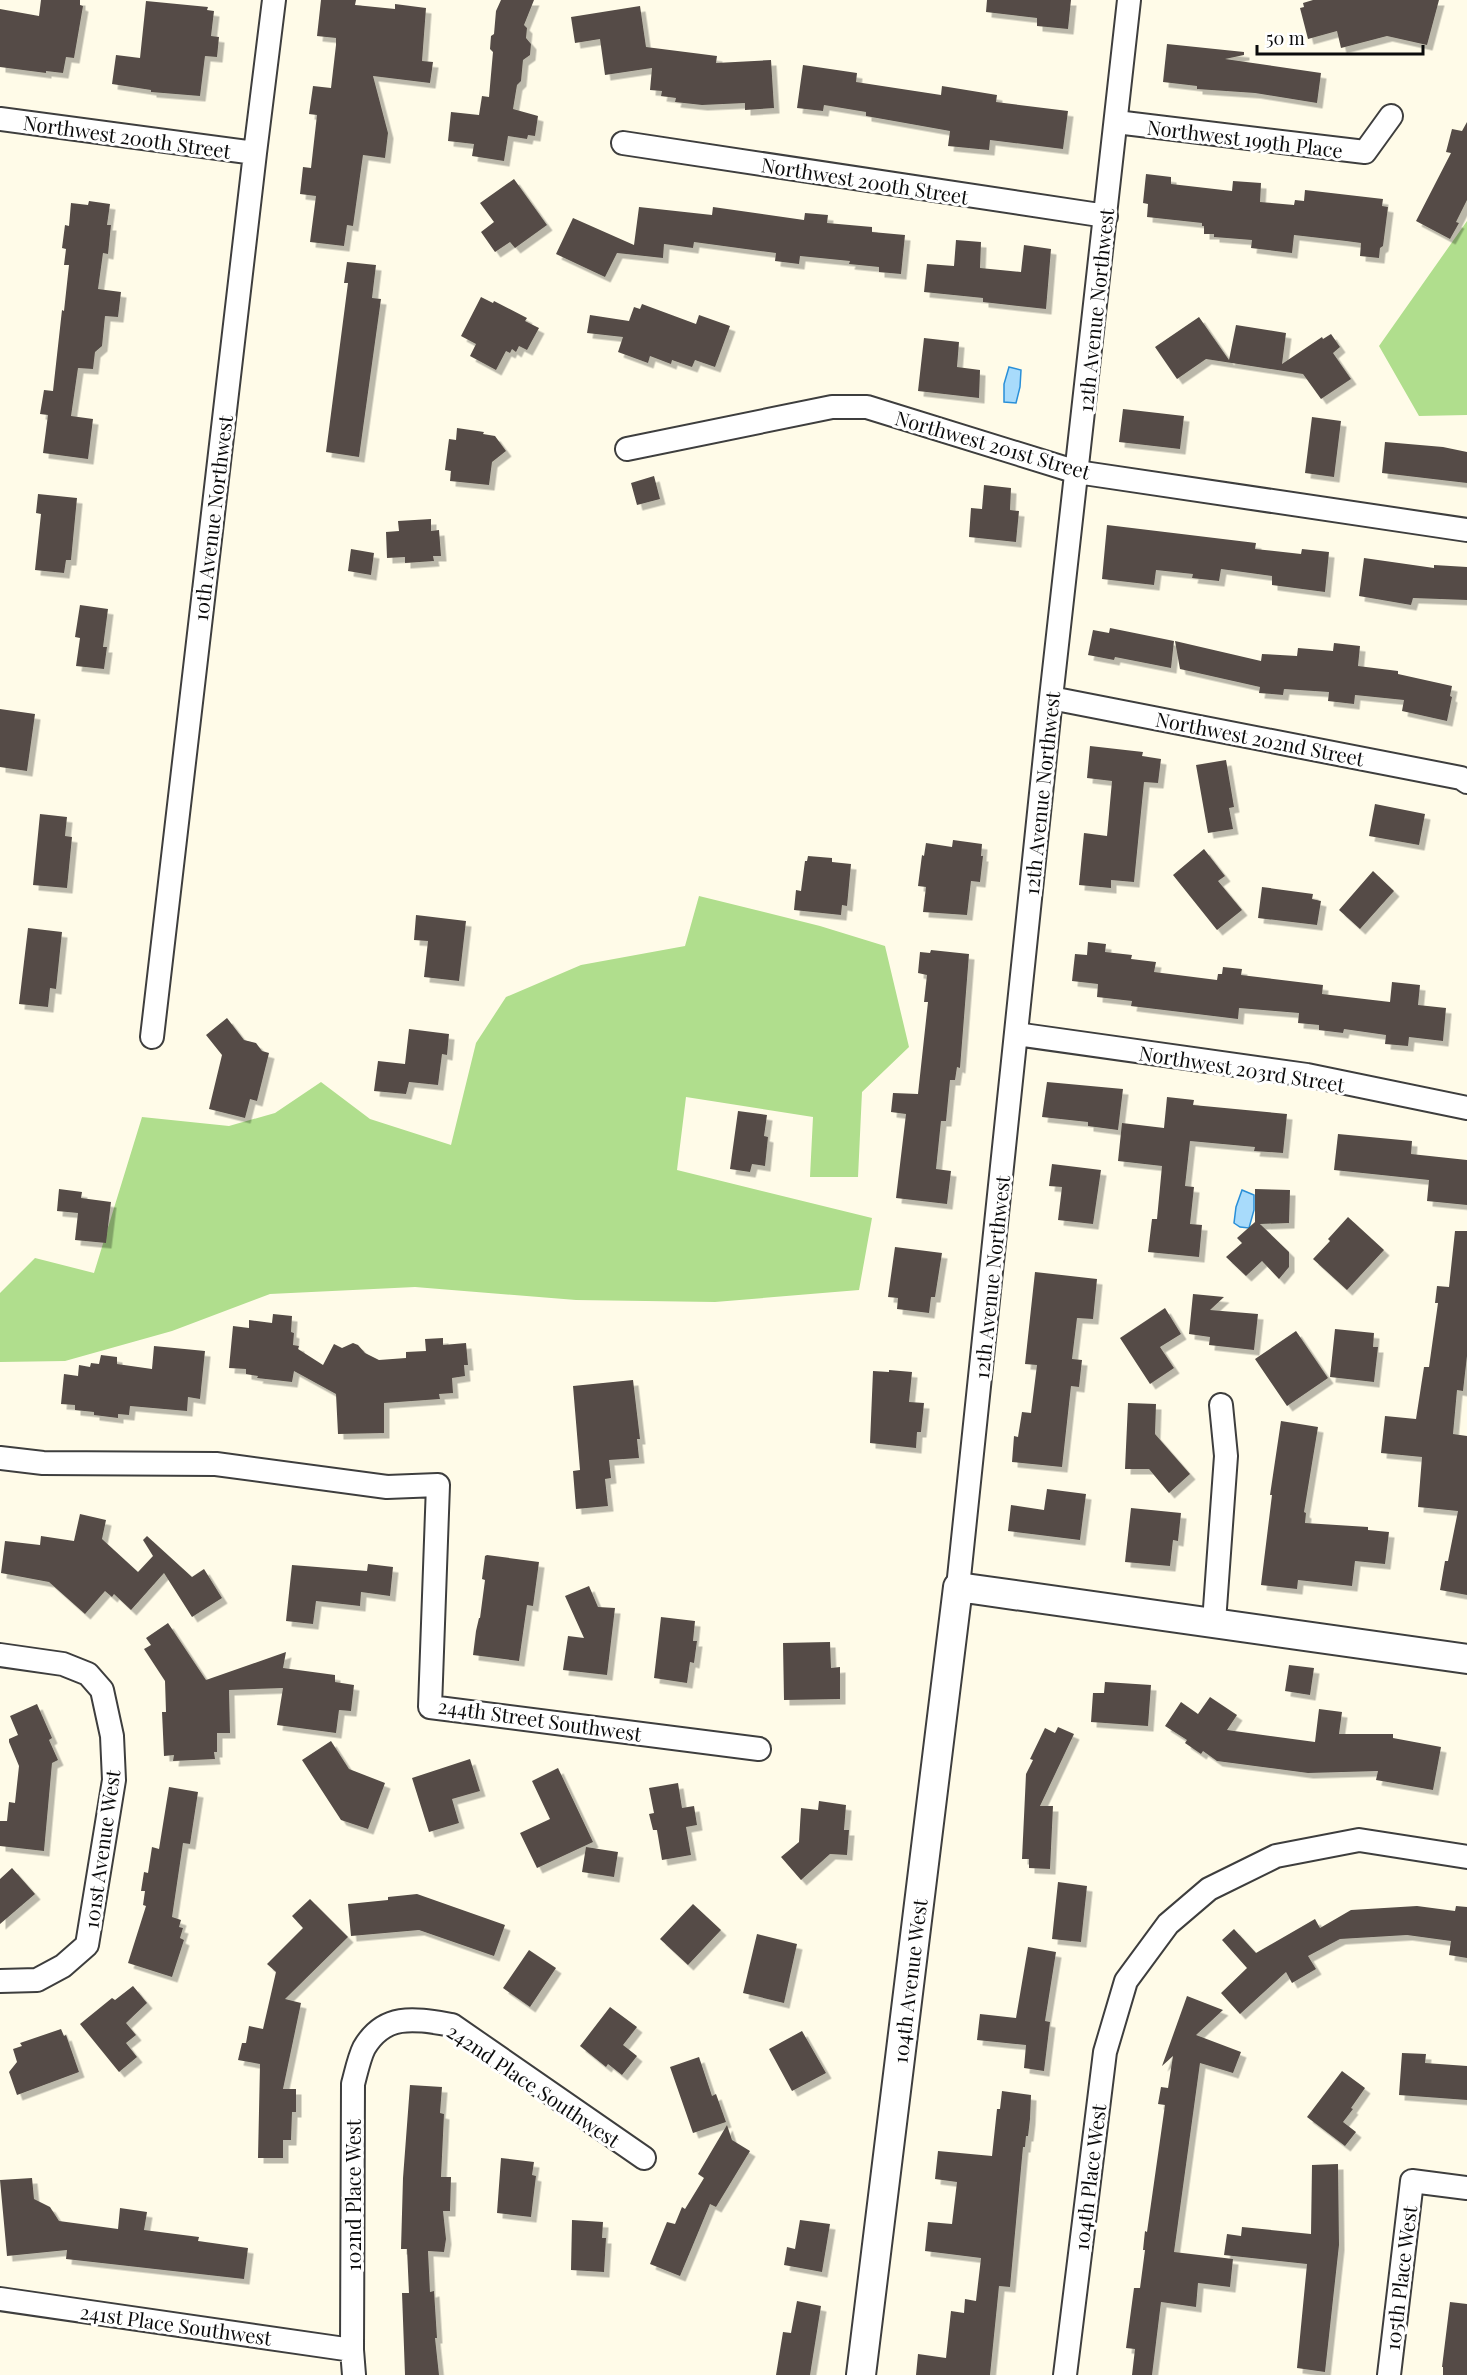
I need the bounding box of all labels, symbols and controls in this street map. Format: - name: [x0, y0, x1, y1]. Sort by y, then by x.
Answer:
- scale bar: [1257, 18, 1424, 56]
- text: 50 m: [1266, 26, 1305, 50]
- street label: Northwest 200th Street: [21, 108, 233, 164]
- street label: Northwest 199th Place: [1146, 113, 1344, 163]
- street label: Northwest 200th Street: [759, 150, 971, 210]
- street label: 12th Avenue Northwest: [1071, 206, 1119, 413]
- street label: Northwest 201st Street: [892, 403, 1095, 485]
- street label: 10th Avenue Northwest: [186, 413, 238, 622]
- street label: 12th Avenue Northwest: [1017, 689, 1065, 896]
- street label: Northwest 202nd Street: [1154, 705, 1367, 772]
- street label: Northwest 203rd Street: [1137, 1038, 1348, 1098]
- street label: 12th Avenue Northwest: [967, 1173, 1015, 1380]
- street label: 244th Street Southwest: [437, 1691, 644, 1747]
- street label: 101st Avenue West: [76, 1767, 126, 1930]
- street label: 104th Avenue West: [886, 1896, 933, 2065]
- street label: 242nd Place Southwest: [442, 2017, 626, 2153]
- street label: 104th Place West: [1067, 2101, 1111, 2252]
- street label: 102nd Place West: [339, 2118, 366, 2271]
- street label: 105th Place West: [1378, 2203, 1422, 2352]
- street label: 241st Place Southwest: [79, 2297, 274, 2351]

